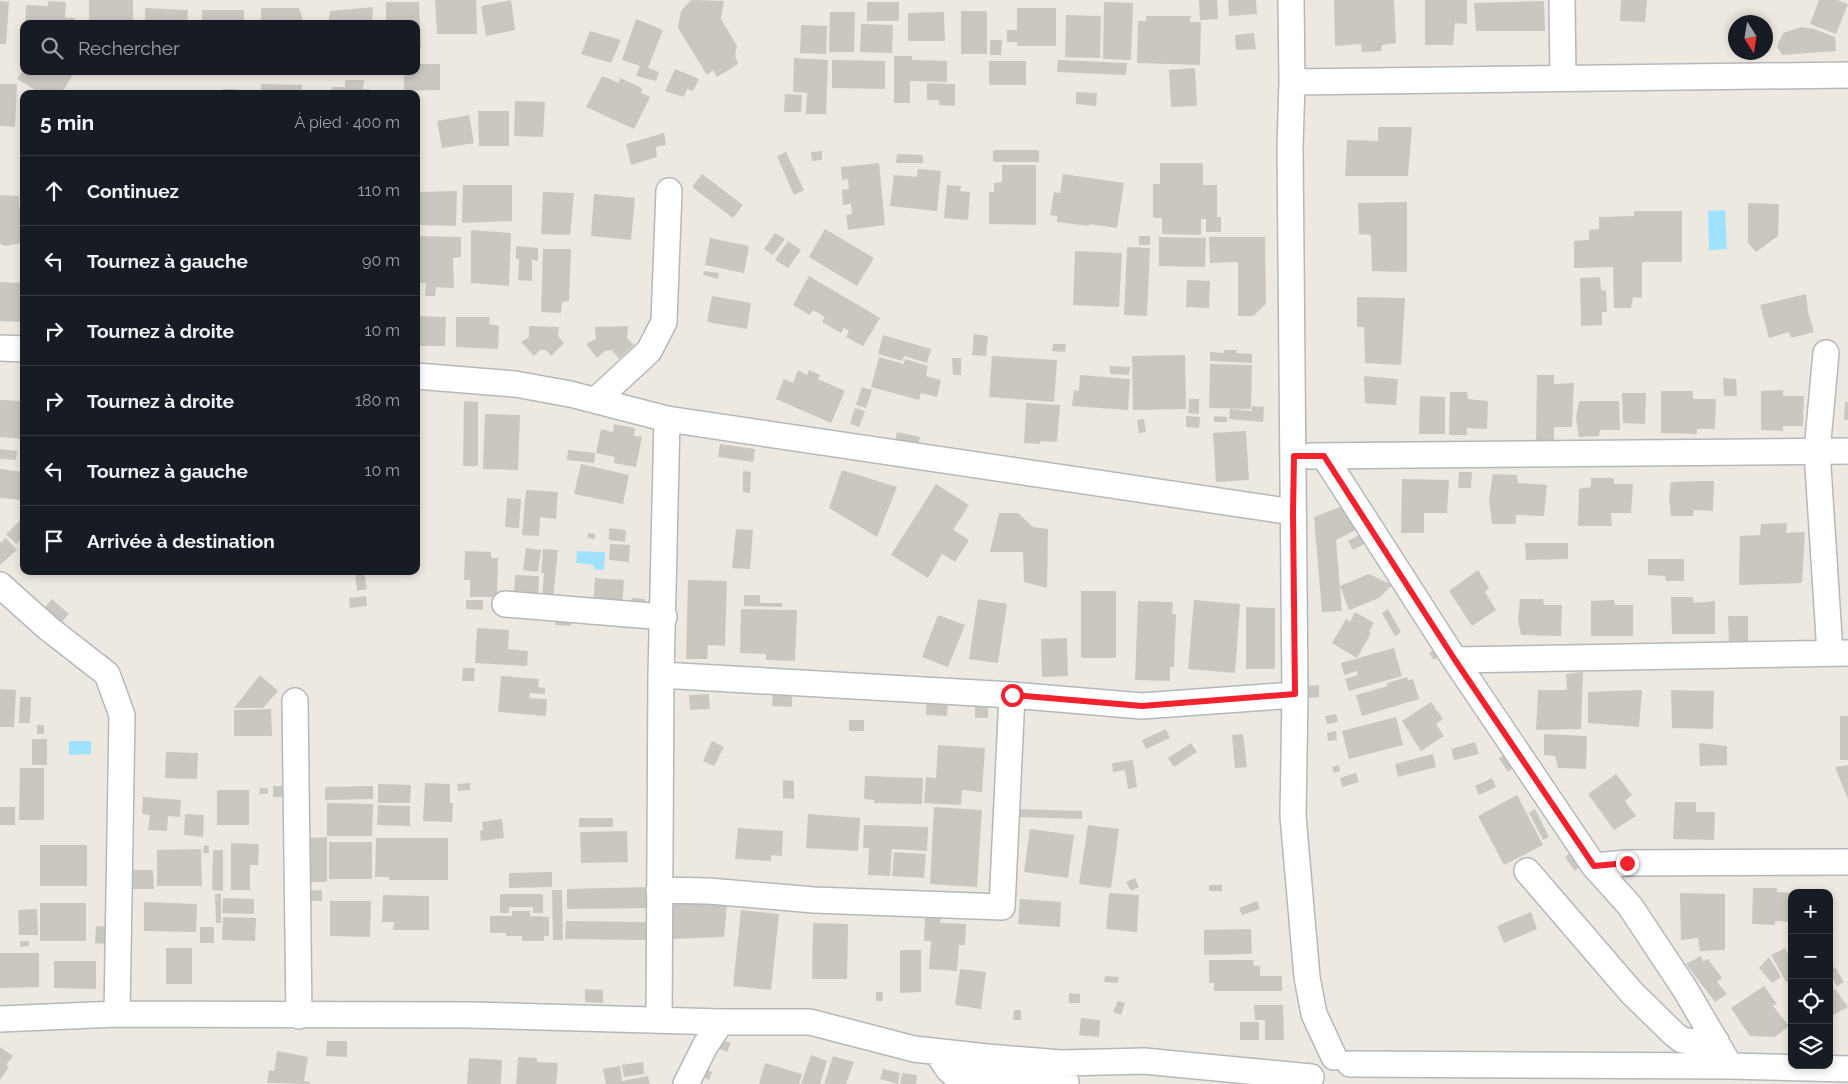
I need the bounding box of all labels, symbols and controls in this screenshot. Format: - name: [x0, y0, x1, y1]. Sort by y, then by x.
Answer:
- north arrow: [1728, 15, 1773, 60]
- search box: [20, 20, 420, 75]
- icon: search: [38, 34, 66, 62]
- text: Rechercher: [78, 37, 180, 59]
- text: 5 min: [40, 110, 94, 135]
- text: À pied · 400 m: [295, 113, 400, 132]
- icon: ahead: [40, 177, 68, 205]
- text: Continuez: [87, 180, 179, 202]
- text: 110 m: [358, 181, 400, 200]
- icon: left: [40, 247, 68, 275]
- text: Tournez à gauche: [87, 250, 248, 272]
- text: 90 m: [362, 251, 400, 270]
- icon: right: [40, 317, 68, 345]
- text: Tournez à droite: [87, 320, 234, 342]
- text: 10 m: [365, 321, 400, 340]
- icon: right: [40, 387, 68, 415]
- text: Tournez à droite: [87, 390, 234, 412]
- text: 180 m: [355, 391, 400, 410]
- icon: left: [40, 457, 68, 485]
- text: Tournez à gauche: [87, 460, 248, 482]
- text: 10 m: [365, 461, 400, 480]
- icon: arrive: [40, 527, 68, 555]
- text: Arrivée à destination: [87, 530, 275, 552]
- route start: [1001, 684, 1024, 707]
- route end: [1616, 852, 1639, 875]
- map controls: [1788, 889, 1833, 1069]
- button: +: [1788, 889, 1833, 934]
- button: −: [1788, 934, 1833, 979]
- button: locate: [1788, 979, 1833, 1024]
- button: layers: [1788, 1024, 1833, 1069]

